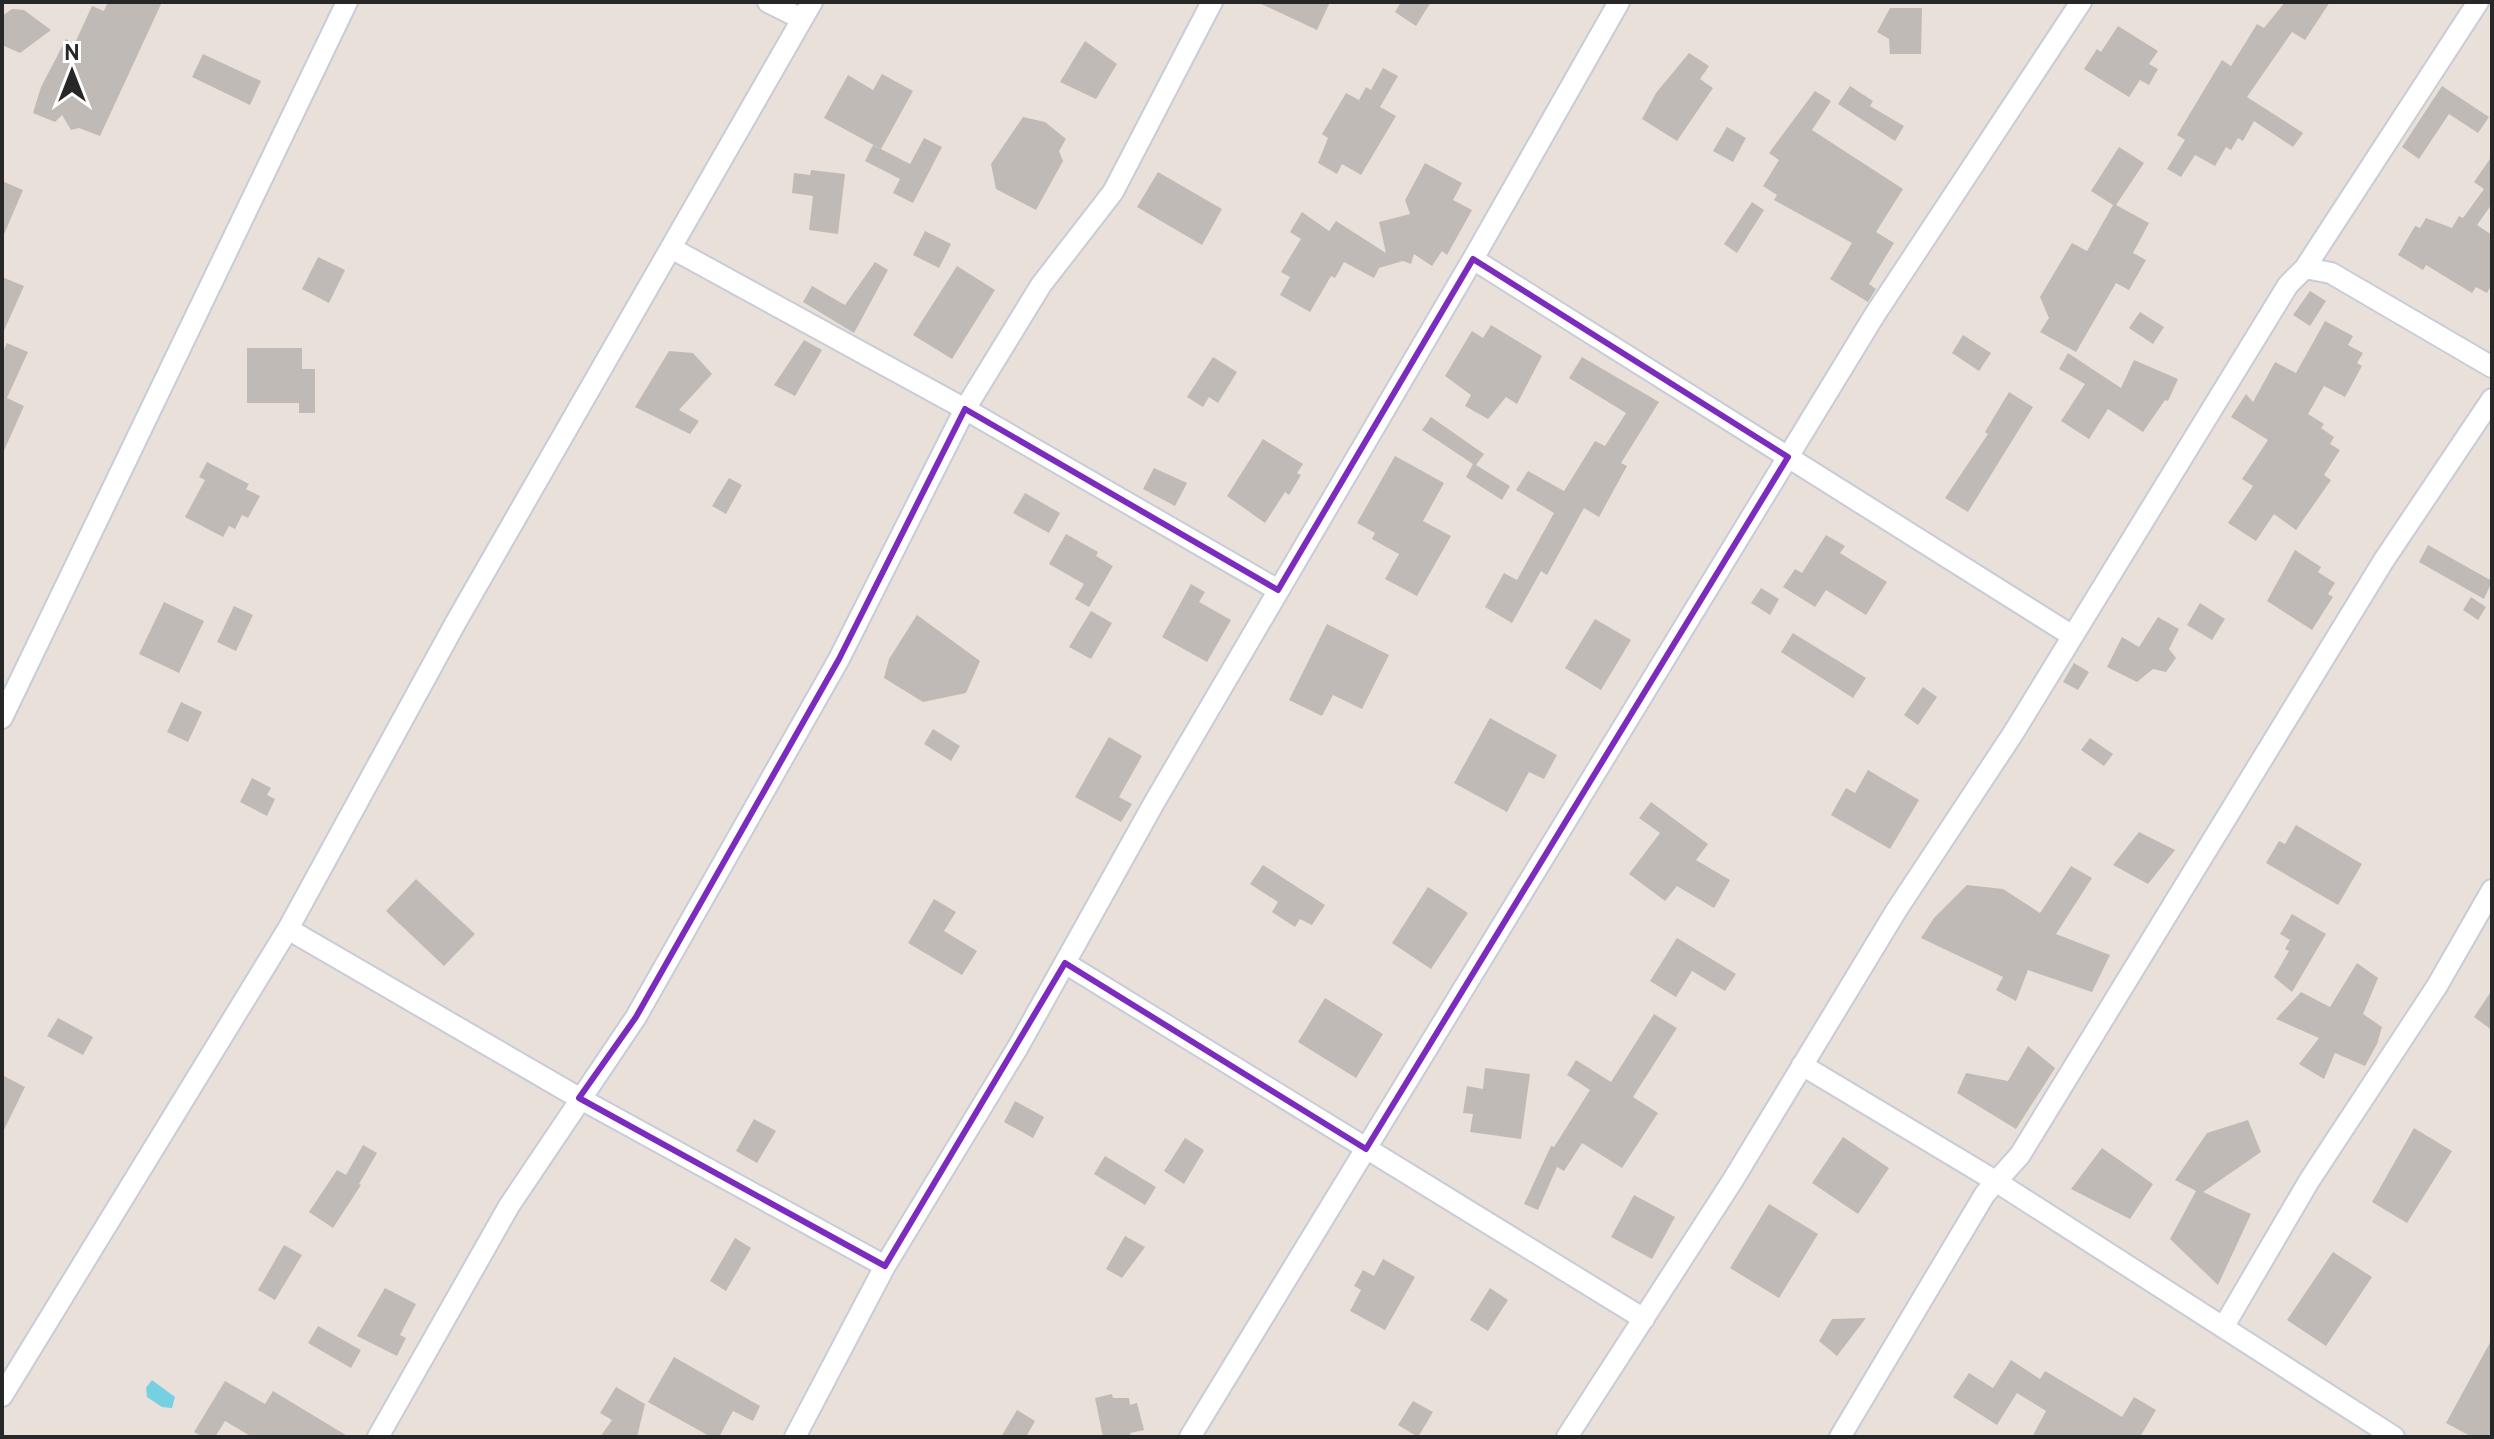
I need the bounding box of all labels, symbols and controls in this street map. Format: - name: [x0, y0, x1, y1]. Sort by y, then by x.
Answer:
- north arrow: [32, 32, 112, 112]
- text: N: [64, 41, 80, 68]

